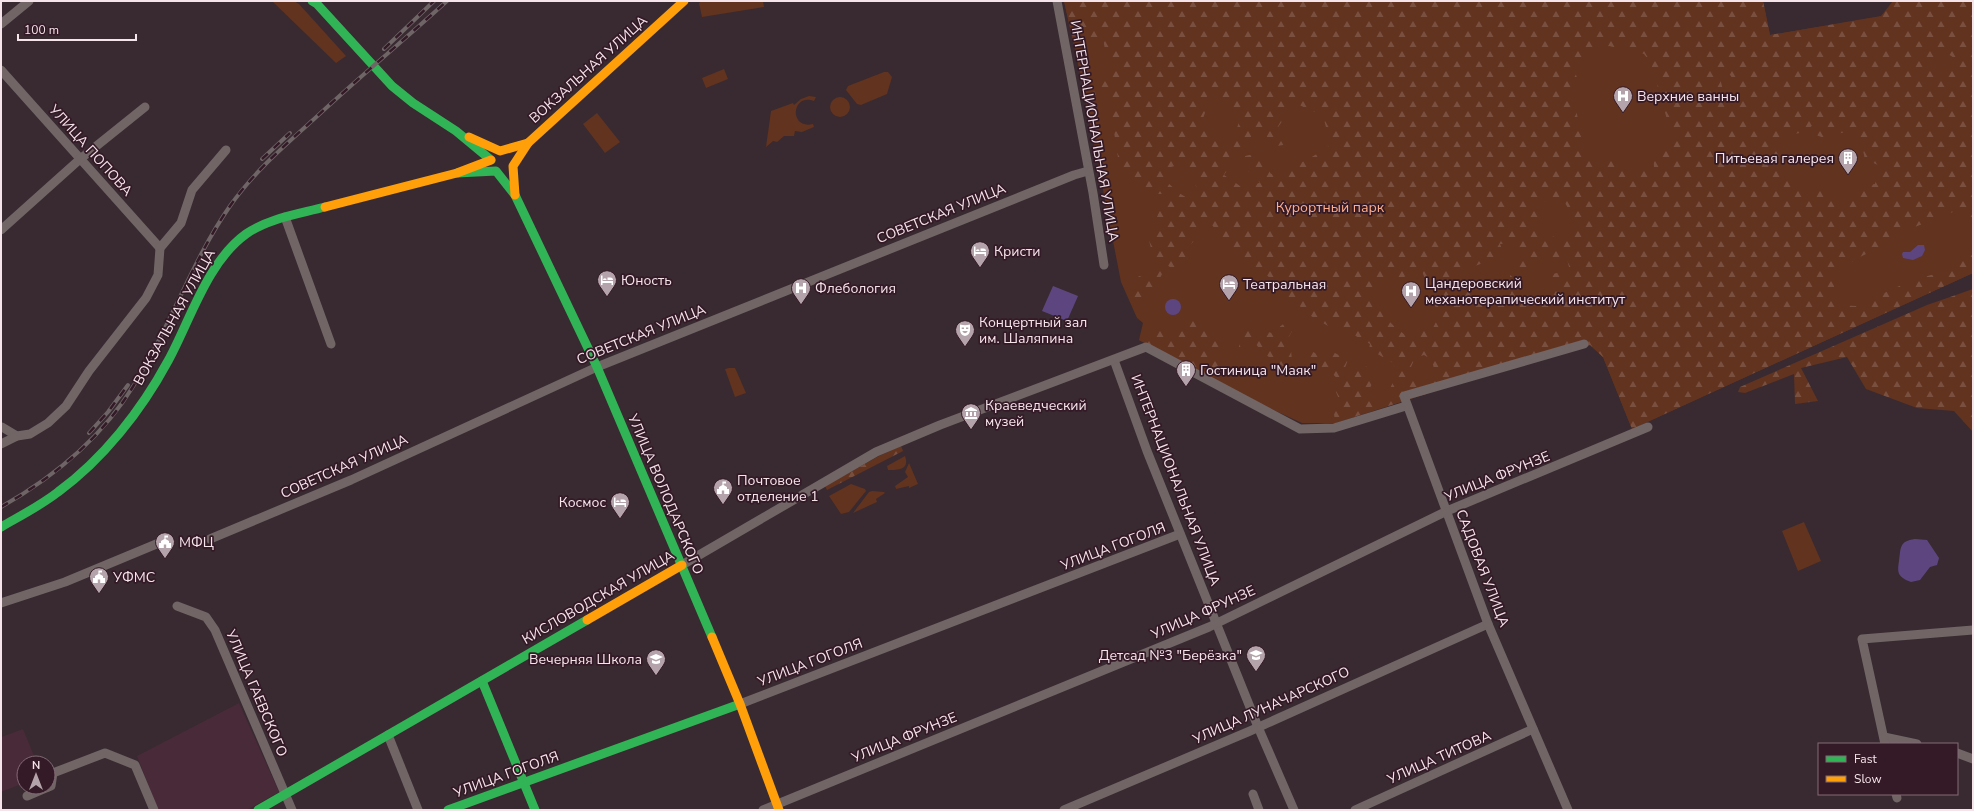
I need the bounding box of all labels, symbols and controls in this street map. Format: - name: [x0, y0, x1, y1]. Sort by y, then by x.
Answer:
- street label: ВОКЗАЛЬНАЯ УЛИЦА: [525, 11, 652, 128]
- scale bar: [18, 16, 136, 42]
- street label: ИНТЕРНАЦИОНАЛЬНАЯ УЛИЦА: [1066, 19, 1123, 243]
- text: 100 m: [24, 22, 59, 38]
- hospital icon: Верхние ванны: [1612, 85, 1634, 113]
- place label: Верхние ванны: [1637, 87, 1739, 106]
- street label: УЛИЦА ПОПОВА: [44, 100, 137, 200]
- building icon: Питьевая галерея: [1837, 147, 1859, 175]
- place label: Питьевая галерея: [1715, 149, 1834, 168]
- street label: СОВЕТСКАЯ УЛИЦА: [874, 179, 1009, 248]
- park label: Курортный парк: [1276, 198, 1385, 217]
- hotel icon: Кристи: [969, 240, 991, 268]
- place label: Кристи: [994, 242, 1040, 261]
- street label: ВОКЗАЛЬНАЯ УЛИЦА: [129, 246, 220, 389]
- hotel icon: Юность: [596, 269, 618, 297]
- place label: Юность: [621, 271, 672, 290]
- hotel icon: Театральная: [1218, 273, 1240, 301]
- place label: Цандеровский механотерапический институт: [1425, 274, 1626, 309]
- place label: Театральная: [1243, 275, 1326, 294]
- hospital icon: Флебология: [790, 277, 812, 305]
- place label: Флебология: [815, 279, 896, 298]
- hospital icon: Цандеровский механотерапический институт: [1400, 280, 1422, 308]
- street label: СОВЕТСКАЯ УЛИЦА: [574, 300, 709, 369]
- place label: Концертный зал им. Шаляпина: [979, 313, 1087, 348]
- theatre icon: Концертный зал им. Шаляпина: [954, 319, 976, 347]
- building icon: Гостиница "Маяк": [1175, 359, 1197, 387]
- place label: Гостиница "Маяк": [1200, 361, 1316, 380]
- street label: ИНТЕРНАЦИОНАЛЬНАЯ УЛИЦА: [1126, 372, 1225, 589]
- place label: Краеведческий музей: [985, 396, 1087, 431]
- museum icon: Краеведческий музей: [960, 402, 982, 430]
- street label: УЛИЦА ВОЛОДАРСКОГО: [623, 410, 708, 577]
- street label: СОВЕТСКАЯ УЛИЦА: [277, 430, 411, 503]
- street label: УЛИЦА ФРУНЗЕ: [1441, 447, 1553, 507]
- place label: Почтовое отделение 1: [737, 471, 819, 506]
- public building icon: Почтовое отделение 1: [712, 477, 734, 505]
- hotel icon: Космос: [609, 491, 631, 519]
- place label: Космос: [559, 493, 606, 512]
- street label: САДОВАЯ УЛИЦА: [1451, 507, 1514, 630]
- street label: УЛИЦА ГОГОЛЯ: [1057, 518, 1168, 576]
- public building icon: МФЦ: [154, 531, 176, 559]
- place label: МФЦ: [179, 533, 214, 552]
- street label: КИСЛОВОДСКАЯ УЛИЦА: [519, 546, 678, 649]
- public building icon: УФМС: [88, 566, 110, 594]
- place label: УФМС: [112, 568, 155, 587]
- street label: УЛИЦА ФРУНЗЕ: [1147, 581, 1258, 644]
- street label: УЛИЦА ГАЕВСКОГО: [221, 626, 292, 760]
- street label: УЛИЦА ГОГОЛЯ: [754, 634, 865, 692]
- school or university icon: Детсад №3 "Берёзка": [1245, 644, 1267, 672]
- place label: Детсад №3 "Берёзка": [1099, 646, 1242, 665]
- school or university icon: Вечерняя Школа: [645, 648, 667, 676]
- place label: Вечерняя Школа: [529, 650, 642, 669]
- street label: УЛИЦА ЛУНАЧАРСКОГО: [1189, 662, 1353, 749]
- street label: УЛИЦА ФРУНЗЕ: [848, 708, 960, 768]
- street label: УЛИЦА ТИТОВА: [1383, 726, 1494, 789]
- legend: [1818, 743, 1958, 795]
- street label: УЛИЦА ГОГОЛЯ: [450, 747, 561, 803]
- text: Fast: [1854, 751, 1877, 767]
- north arrow: [16, 755, 56, 795]
- text: N: [32, 758, 40, 773]
- text: Slow: [1854, 771, 1882, 787]

